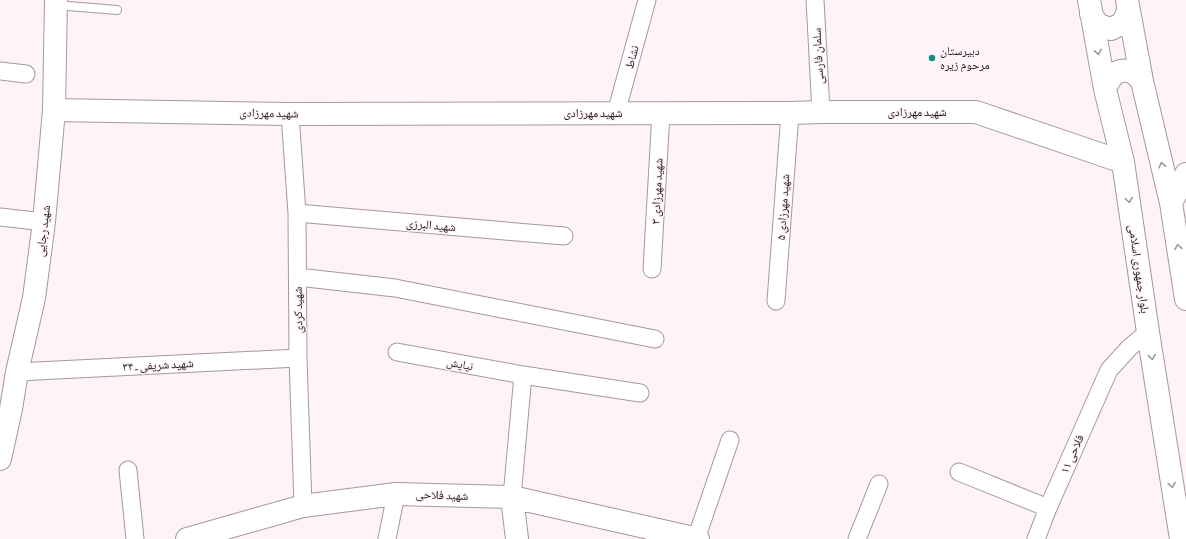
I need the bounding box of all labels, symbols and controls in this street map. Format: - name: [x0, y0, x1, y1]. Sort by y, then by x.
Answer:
- street label: سلمان فارسی: [810, 27, 827, 85]
- street label: نشاط: [622, 44, 643, 70]
- place label: دبیرستان مرحوم زیره: [940, 44, 990, 73]
- one-way arrow: [1094, 49, 1102, 55]
- marker: دبیرستان مرحوم زیره: [927, 53, 937, 63]
- street label: شهید مهرزادی: [239, 105, 299, 122]
- street label: شهید مهرزادی: [887, 105, 947, 120]
- street label: شهید مهرزادی: [563, 106, 623, 121]
- street label: شهید مهرزادی ۳: [648, 157, 667, 225]
- one-way arrow: [1158, 161, 1167, 168]
- street label: شهید مهرزادی ۵: [774, 173, 793, 241]
- one-way arrow: [1124, 197, 1133, 203]
- street label: شهید رجایی: [33, 204, 54, 258]
- street label: شهید البرزی: [405, 216, 457, 235]
- street label: بلوار جمهوری اسلامی: [1125, 224, 1152, 315]
- one-way arrow: [1174, 244, 1183, 250]
- street label: شهید کردی: [291, 286, 306, 333]
- one-way arrow: [1147, 354, 1156, 360]
- street label: نیایش: [445, 355, 475, 374]
- street label: شهید شریفی ـ ۳۴: [122, 356, 194, 375]
- street label: فلاحی ۱۱: [1057, 432, 1088, 476]
- one-way arrow: [1168, 482, 1176, 488]
- street label: شهید فلاحی: [415, 487, 469, 504]

